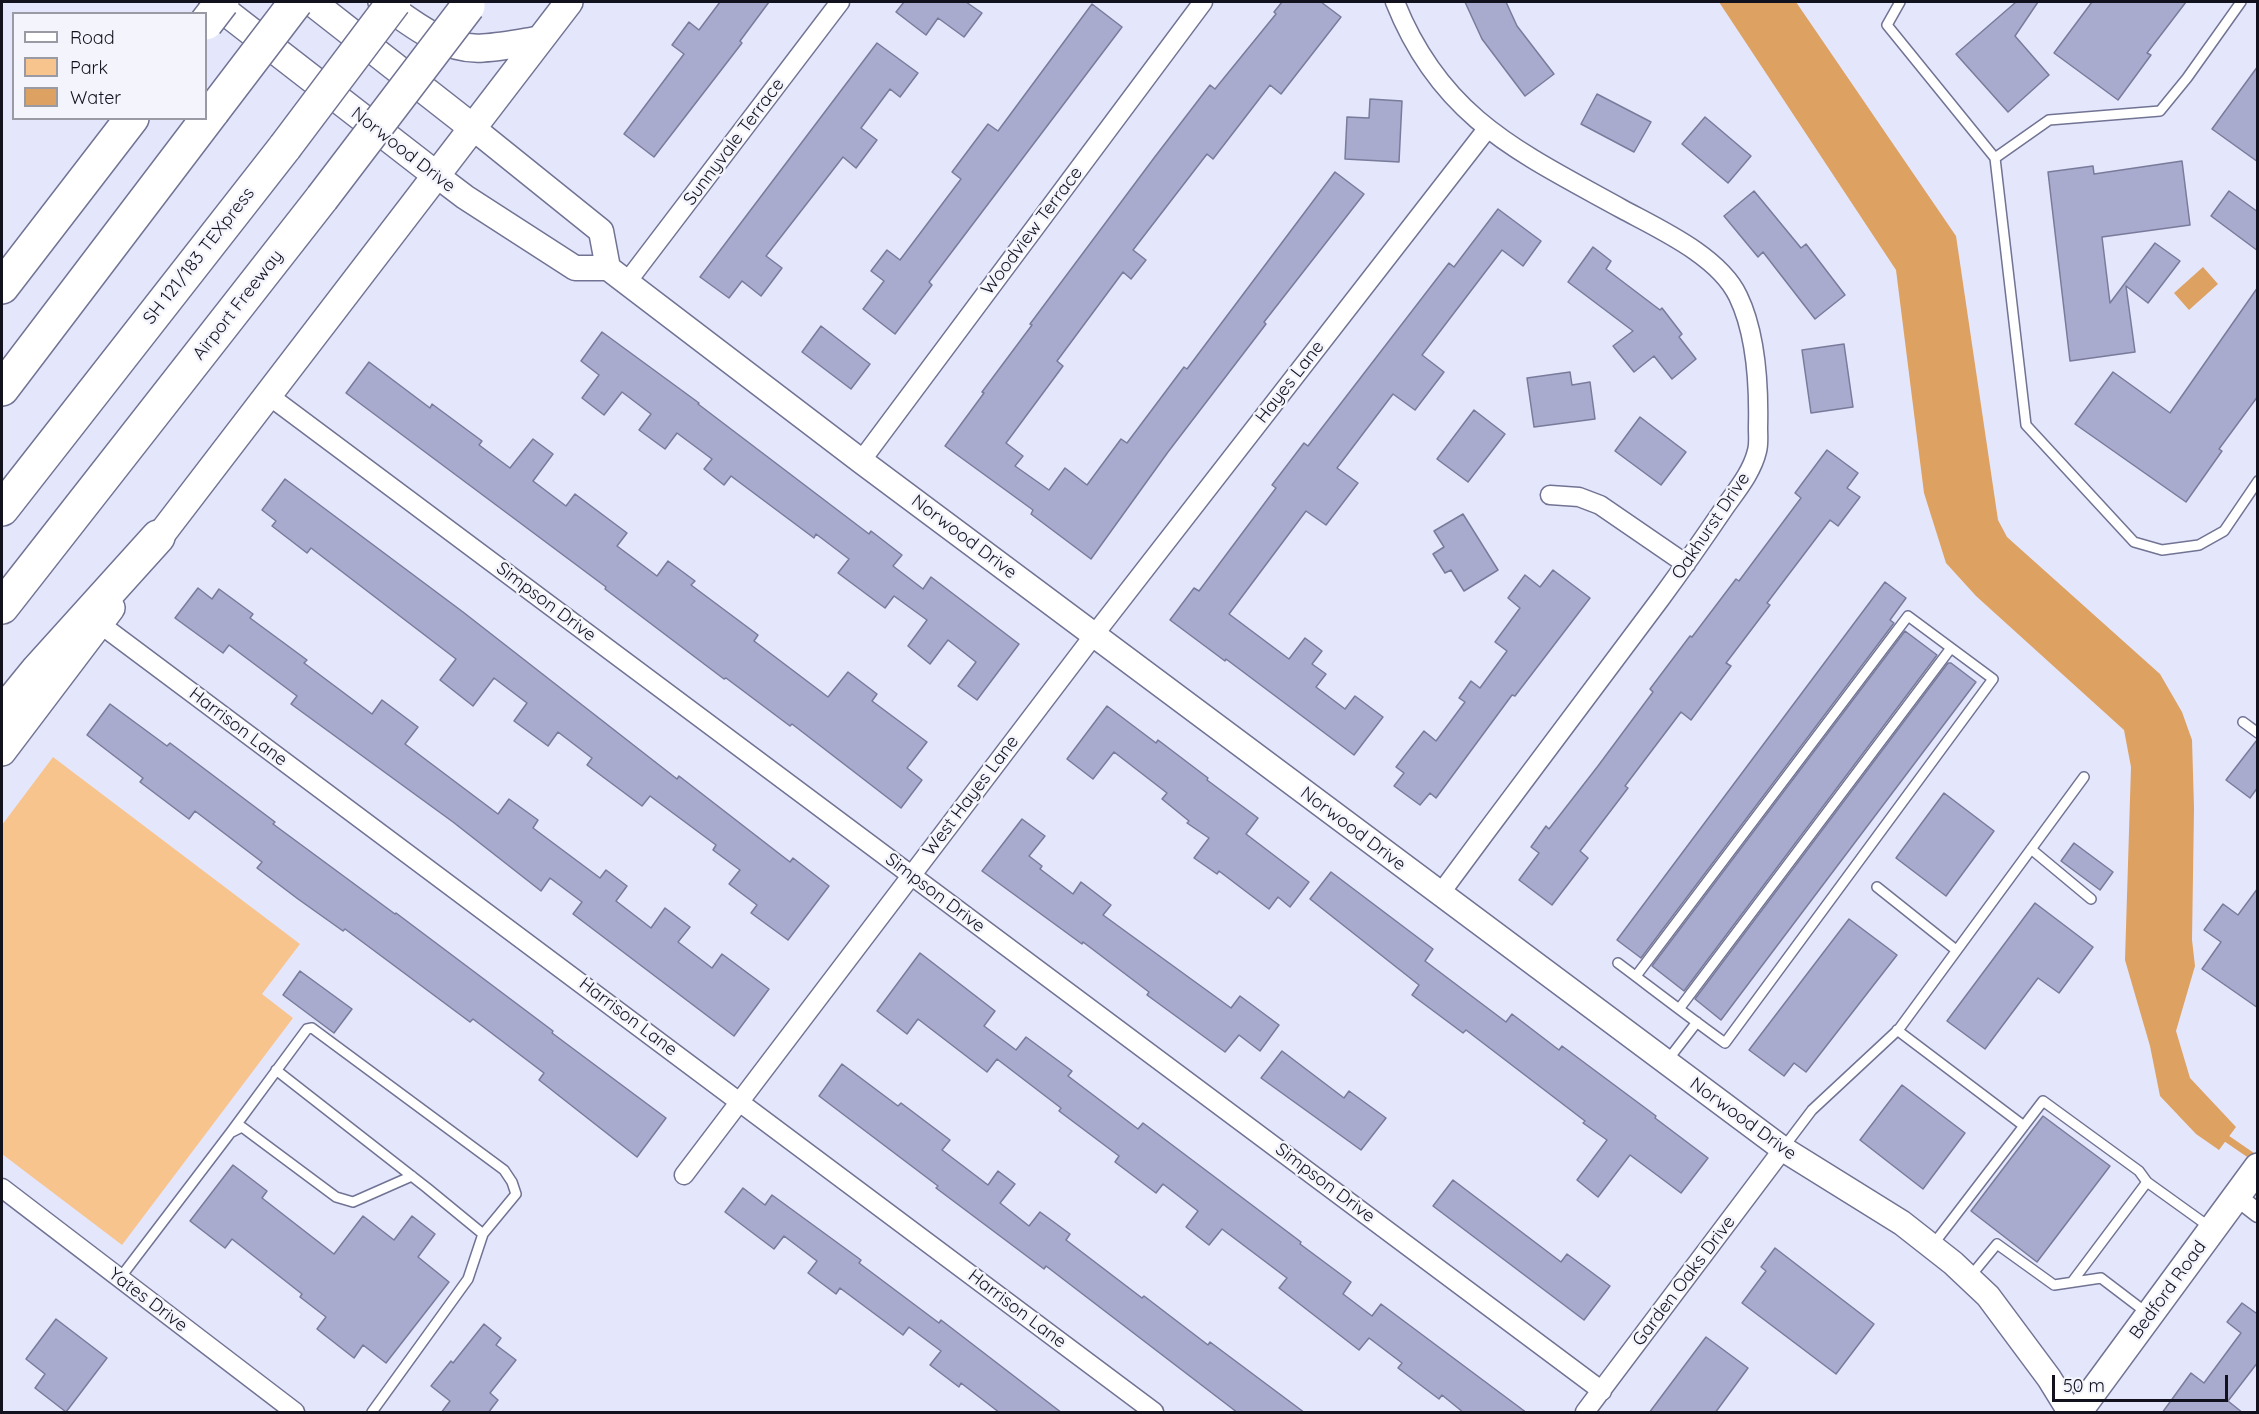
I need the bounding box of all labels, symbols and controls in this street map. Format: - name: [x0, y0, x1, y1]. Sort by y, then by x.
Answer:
- legend: [12, 12, 207, 120]
- text: Road: [70, 26, 115, 49]
- text: Park: [70, 56, 108, 79]
- street label: Sunnyvale Terrace: [679, 74, 789, 210]
- text: Water: [70, 86, 121, 109]
- street label: Norwood Drive: [347, 103, 459, 197]
- street label: Woodview Terrace: [977, 163, 1087, 299]
- street label: SH 121/183 TEXpress: [139, 183, 259, 329]
- street label: Airport Freeway: [188, 246, 288, 364]
- street label: Hayes Lane: [1251, 337, 1329, 427]
- street label: Oakhurst Drive: [1667, 468, 1755, 584]
- street label: Norwood Drive: [907, 490, 1021, 584]
- street label: Simpson Drive: [492, 557, 600, 647]
- street label: Harrison Lane: [185, 683, 291, 771]
- street label: West Hayes Lane: [919, 731, 1023, 861]
- street label: Norwood Drive: [1296, 782, 1410, 876]
- street label: Simpson Drive: [881, 848, 989, 938]
- street label: Harrison Lane: [575, 973, 681, 1061]
- street label: Norwood Drive: [1686, 1073, 1800, 1165]
- street label: Simpson Drive: [1271, 1138, 1379, 1228]
- street label: Garden Oaks Drive: [1628, 1212, 1740, 1350]
- street label: Bedford Road: [2125, 1237, 2211, 1343]
- street label: Yates Drive: [104, 1263, 192, 1337]
- street label: Harrison Lane: [964, 1265, 1070, 1353]
- scale bar: [2055, 1363, 2230, 1401]
- text: 50 m: [2063, 1374, 2105, 1397]

